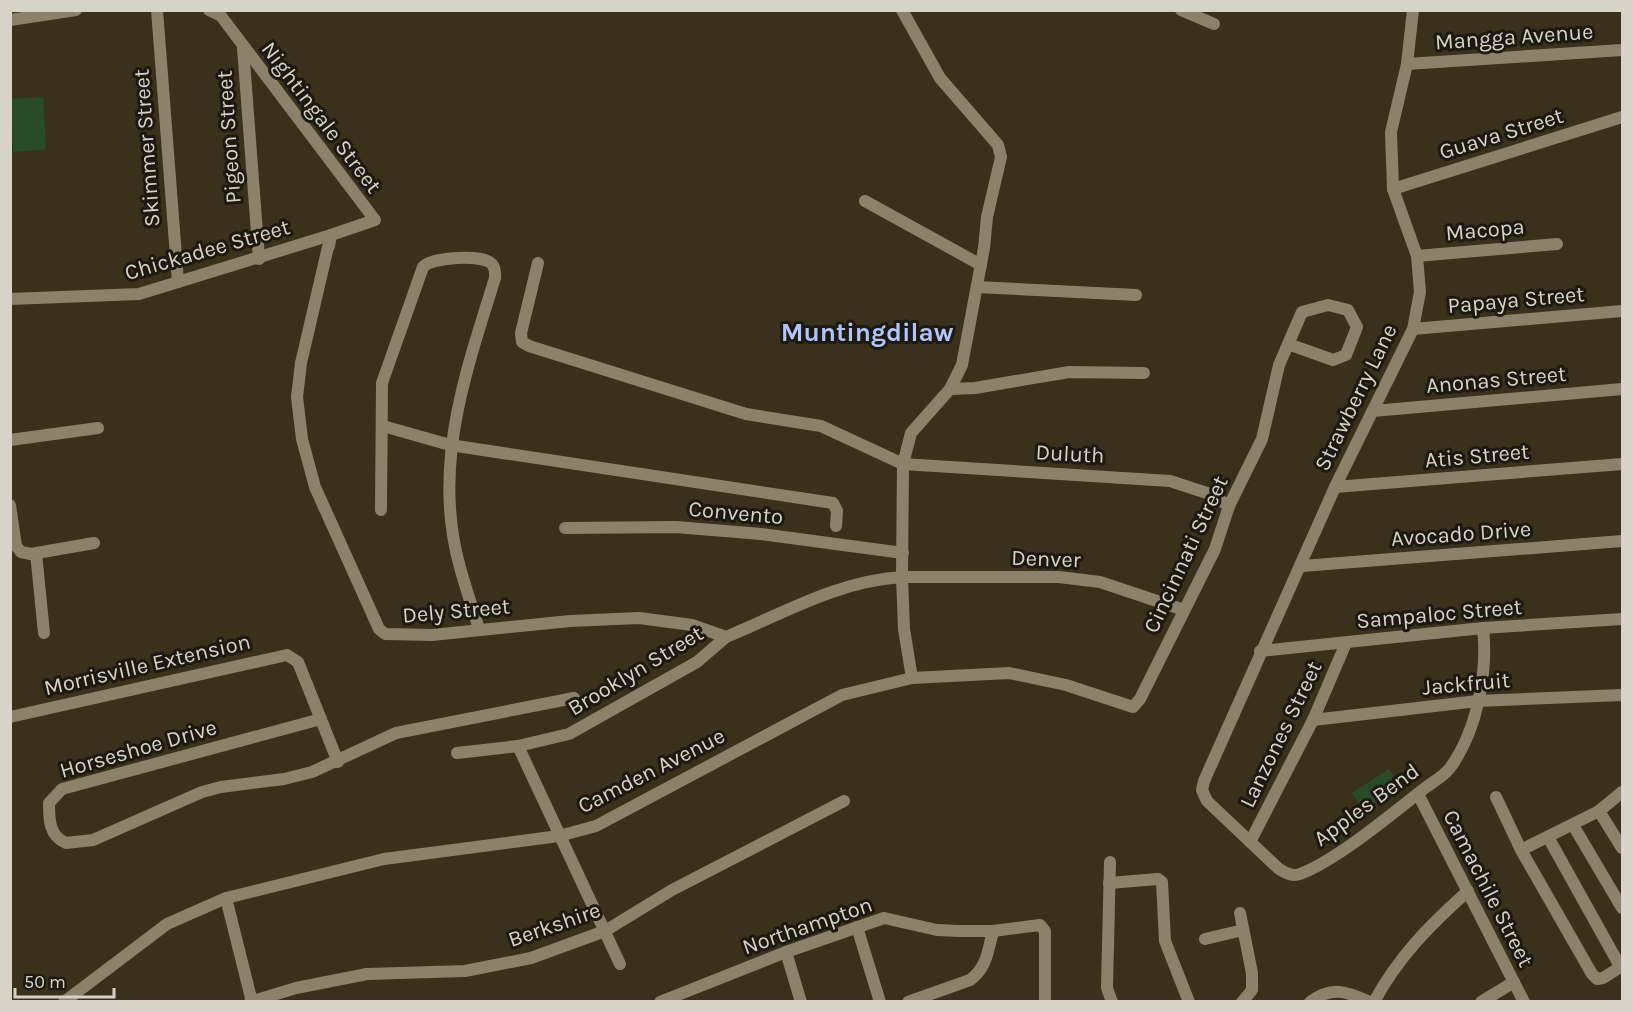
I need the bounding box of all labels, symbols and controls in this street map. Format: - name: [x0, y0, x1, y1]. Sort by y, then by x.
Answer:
- street label: Mangga Avenue: [1434, 18, 1594, 55]
- street label: Nightingale Street: [256, 37, 387, 199]
- street label: Skimmer Street: [129, 68, 165, 228]
- street label: Pigeon Street: [211, 69, 247, 204]
- street label: Guava Street: [1436, 103, 1566, 165]
- street label: Chickadee Street: [122, 214, 293, 286]
- street label: Macopa: [1445, 214, 1526, 246]
- street label: Papaya Street: [1447, 281, 1586, 319]
- district label: Muntingdilaw: [781, 317, 954, 348]
- street label: Strawberry Lane: [1309, 320, 1403, 475]
- street label: Anonas Street: [1425, 361, 1567, 399]
- street label: Atis Street: [1424, 438, 1530, 474]
- street label: Duluth: [1035, 439, 1105, 469]
- street label: Cincinnati Street: [1138, 472, 1234, 637]
- street label: Convento: [688, 496, 784, 530]
- street label: Avocado Drive: [1390, 516, 1532, 552]
- street label: Denver: [1011, 545, 1081, 573]
- street label: Dely Street: [401, 593, 511, 629]
- street label: Sampaloc Street: [1355, 594, 1523, 634]
- street label: Brooklyn Street: [563, 620, 708, 721]
- street label: Morrisville Extension: [41, 629, 253, 701]
- street label: Lanzones Street: [1234, 657, 1328, 812]
- street label: Jackfruit: [1421, 667, 1511, 701]
- street label: Horseshoe Drive: [57, 714, 220, 784]
- street label: Camden Avenue: [574, 723, 729, 819]
- street label: Apples Bend: [1309, 758, 1424, 852]
- street label: Camachile Street: [1437, 806, 1539, 971]
- street label: Northampton: [739, 892, 876, 960]
- street label: Berkshire: [505, 897, 604, 953]
- scale bar: [15, 961, 114, 999]
- text: 50 m: [24, 971, 66, 993]

